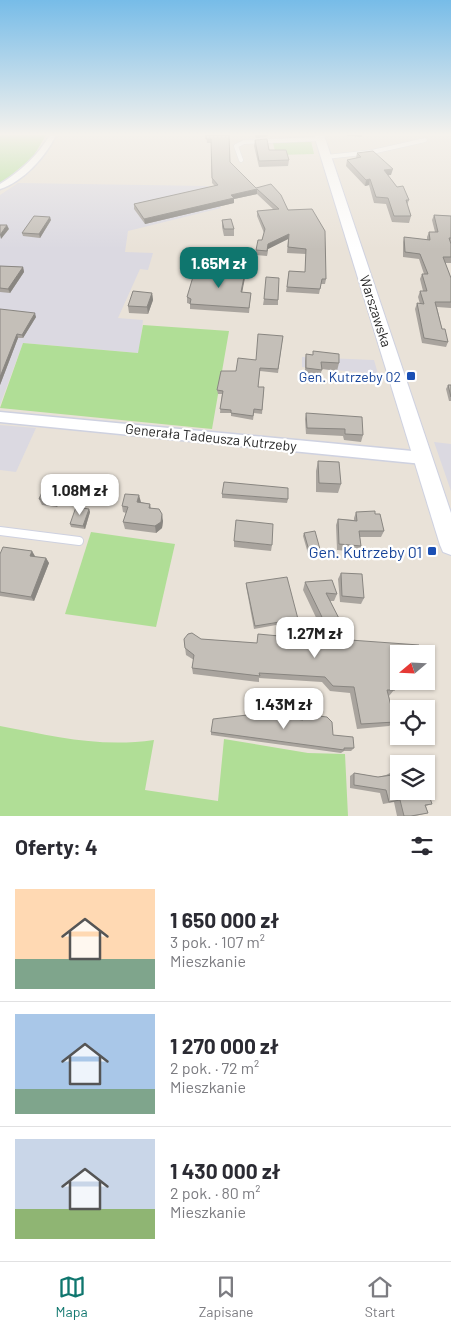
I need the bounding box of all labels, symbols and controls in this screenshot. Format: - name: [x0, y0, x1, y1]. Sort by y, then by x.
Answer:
- pin: 1.65M zł: [167, 246, 271, 289]
- text: 1.65M zł: [191, 253, 247, 272]
- street label: Warszawska: [356, 273, 396, 349]
- place label: Gen. Kutrzeby 02: [299, 368, 401, 385]
- marker: Gen. Kutrzeby 02: [405, 370, 417, 382]
- street label: Generała Tadeusza Kutrzeby: [124, 420, 298, 455]
- pin: 1.08M zł: [28, 474, 132, 516]
- text: 1.08M zł: [52, 480, 108, 499]
- place label: Gen. Kutrzeby 01: [309, 542, 422, 561]
- marker: Gen. Kutrzeby 01: [426, 545, 438, 557]
- pin: 1.27M zł: [263, 616, 367, 659]
- text: 1.27M zł: [287, 623, 343, 642]
- north arrow: [390, 645, 435, 690]
- map controls: [390, 645, 435, 800]
- pin: 1.43M zł: [232, 688, 336, 730]
- text: 1.43M zł: [255, 694, 313, 713]
- button: locate: [390, 700, 435, 745]
- button: layers: [390, 755, 435, 800]
- icon: filters: [408, 832, 436, 860]
- text: Oferty: 4: [15, 834, 98, 859]
- text: 1 650 000 zł: [170, 907, 279, 932]
- icon: home: [55, 909, 115, 969]
- text: 3 pok. · 107 m²: [170, 932, 265, 951]
- text: Mieszkanie: [170, 951, 246, 970]
- text: 1 270 000 zł: [170, 1033, 279, 1058]
- icon: home: [55, 1034, 115, 1094]
- text: 2 pok. · 72 m²: [170, 1058, 259, 1077]
- text: Mieszkanie: [170, 1077, 246, 1096]
- text: 1 430 000 zł: [170, 1158, 281, 1183]
- icon: home: [55, 1159, 115, 1219]
- text: 2 pok. · 80 m²: [170, 1183, 260, 1202]
- text: Mieszkanie: [170, 1202, 246, 1221]
- tab: Mapa: [56, 1273, 88, 1320]
- tab: Zapisane: [199, 1273, 254, 1320]
- tab: Start: [365, 1273, 395, 1320]

